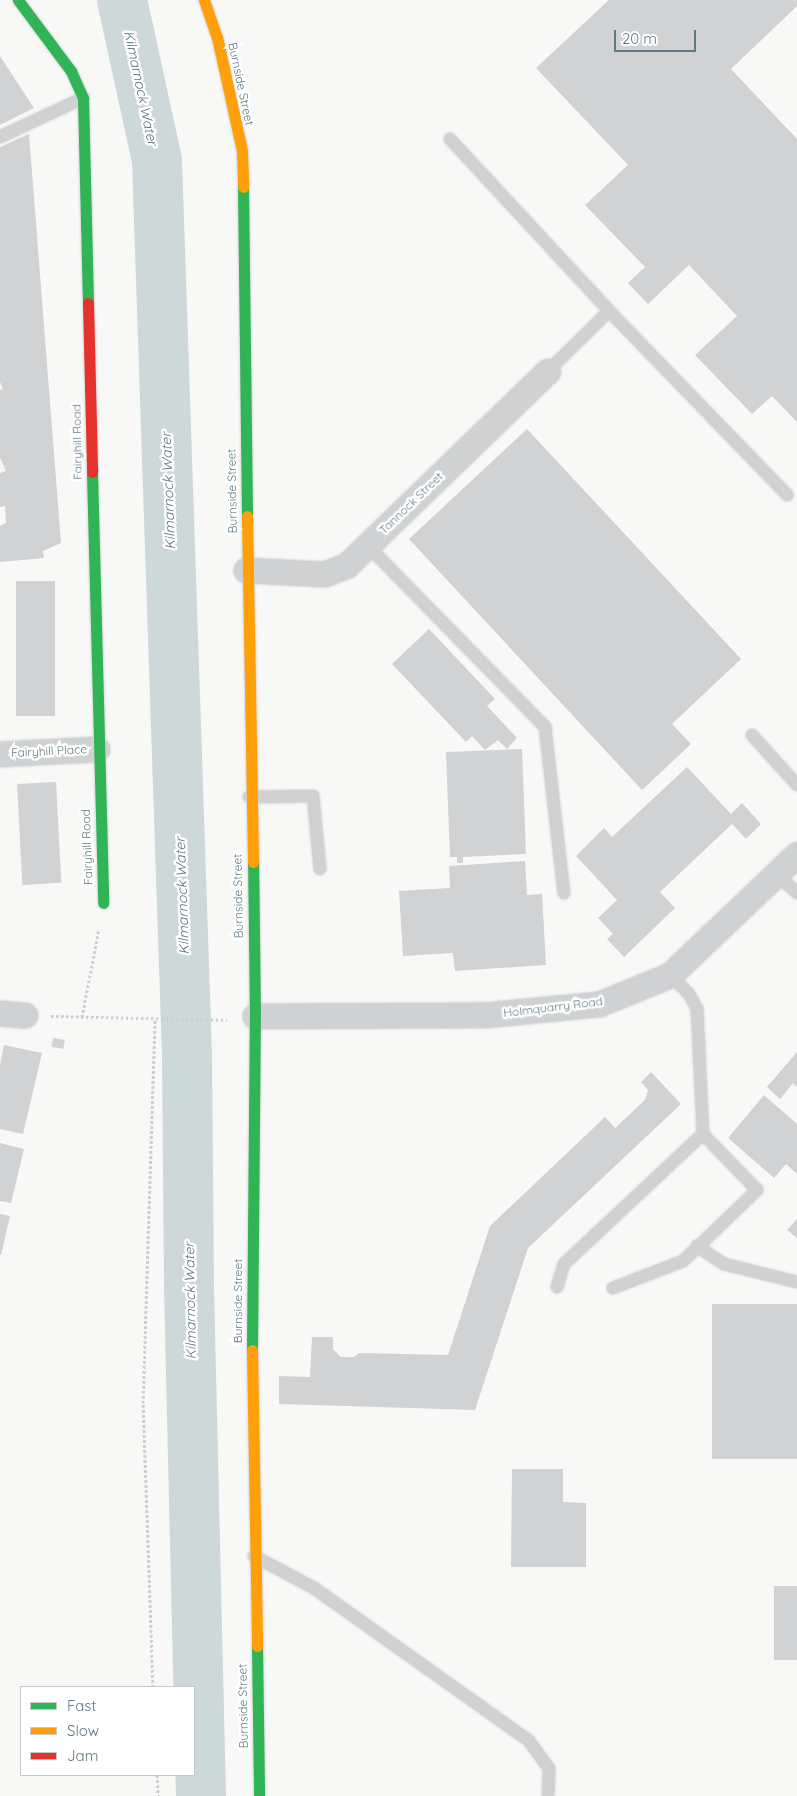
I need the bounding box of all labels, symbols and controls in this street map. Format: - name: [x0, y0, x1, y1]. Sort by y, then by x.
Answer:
- scale bar: [617, 20, 700, 52]
- water label: Kilmarnock Water: [121, 29, 161, 147]
- text: 20 m: [622, 29, 657, 48]
- street label: Burnside Street: [225, 41, 257, 127]
- street label: Fairyhill Road: [69, 404, 85, 480]
- water label: Kilmarnock Water: [158, 432, 178, 550]
- street label: Burnside Street: [224, 449, 240, 533]
- street label: Tannock Street: [376, 469, 446, 537]
- street label: Fairyhill Place: [11, 742, 87, 760]
- street label: Fairyhill Road: [78, 809, 96, 885]
- water label: Kilmarnock Water: [172, 837, 192, 955]
- street label: Burnside Street: [230, 854, 246, 938]
- street label: Holmquarry Road: [502, 994, 604, 1020]
- water label: Kilmarnock Water: [181, 1242, 199, 1360]
- street label: Burnside Street: [231, 1259, 245, 1343]
- street label: Burnside Street: [235, 1664, 251, 1748]
- legend: [20, 1686, 195, 1776]
- text: Fast: [67, 1696, 96, 1715]
- text: Slow: [67, 1721, 99, 1740]
- text: Jam: [67, 1746, 98, 1765]

